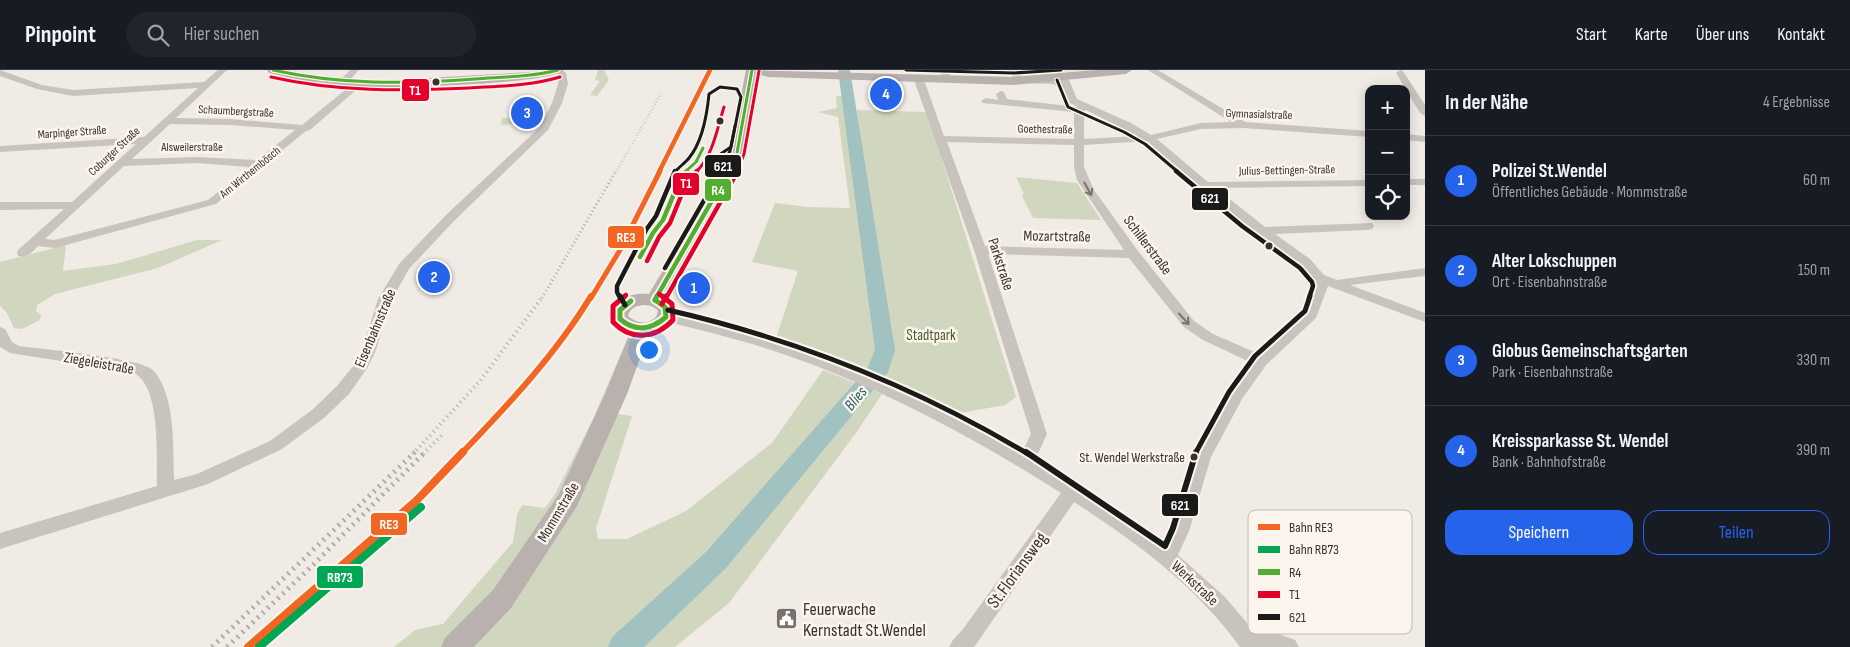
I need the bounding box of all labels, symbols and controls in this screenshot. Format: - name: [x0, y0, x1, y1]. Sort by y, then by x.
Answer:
- search box: [126, 12, 476, 57]
- text: Pinpoint: [25, 20, 96, 49]
- icon: search: [144, 21, 172, 49]
- text: Hier suchen: [184, 23, 259, 46]
- text: Start: [1576, 24, 1607, 45]
- text: Karte: [1635, 24, 1668, 45]
- text: Über uns: [1696, 24, 1749, 45]
- text: Kontakt: [1777, 24, 1825, 45]
- pin: 4: [870, 75, 902, 113]
- unlabelled marker: [431, 77, 441, 87]
- line badge: T1: [401, 78, 430, 102]
- text: T1: [409, 82, 421, 99]
- map controls: [1365, 85, 1410, 220]
- button: +: [1365, 85, 1410, 130]
- text: In der Nähe: [1445, 90, 1528, 115]
- text: 4 Ergebnisse: [1763, 93, 1830, 112]
- pin: 3: [511, 94, 543, 132]
- street label: Schaumbergstraße: [198, 102, 274, 121]
- street label: Gymnasialstraße: [1225, 106, 1293, 123]
- unlabelled marker: [715, 116, 725, 126]
- street label: Goethestraße: [1017, 122, 1073, 137]
- street label: Marpinger Straße: [37, 123, 107, 142]
- street label: Coburger Straße: [85, 124, 143, 179]
- button: −: [1365, 130, 1410, 175]
- street label: Alsweilerstraße: [160, 140, 223, 155]
- street label: Am Wirthembösch: [216, 143, 284, 202]
- line badge: 621: [704, 154, 742, 178]
- text: 621: [714, 158, 733, 175]
- text: Polizei St.Wendel: [1492, 160, 1607, 183]
- street label: Julius-Bettingen-Straße: [1238, 162, 1335, 179]
- text: 1: [1458, 171, 1464, 190]
- text: 60 m: [1803, 171, 1830, 190]
- line badge: T1: [672, 172, 700, 196]
- text: T1: [680, 175, 692, 192]
- button: locate: [1365, 175, 1410, 220]
- line badge: R4: [704, 178, 732, 202]
- one-way arrow: [1083, 181, 1093, 195]
- text: R4: [711, 182, 725, 199]
- text: Öffentliches Gebäude · Mommstraße: [1492, 183, 1688, 202]
- line badge: 621: [1191, 187, 1229, 211]
- text: 621: [1201, 190, 1220, 207]
- street label: Schillerstraße: [1119, 212, 1176, 279]
- line badge: RE3: [607, 225, 645, 249]
- street label: Mozartstraße: [1023, 226, 1091, 247]
- text: RE3: [616, 229, 636, 246]
- street label: Parkstraße: [983, 236, 1018, 293]
- unlabelled marker: [1264, 241, 1274, 251]
- text: Alter Lokschuppen: [1492, 250, 1617, 273]
- pin: 2: [418, 258, 450, 296]
- text: 2: [1457, 261, 1465, 280]
- text: 150 m: [1798, 261, 1830, 280]
- pin: 1: [678, 269, 710, 307]
- text: Ort · Eisenbahnstraße: [1492, 273, 1607, 292]
- street label: Eisenbahnstraße: [350, 286, 401, 370]
- one-way arrow: [1178, 312, 1190, 325]
- park label: Stadtpark: [906, 326, 956, 345]
- your location: [636, 337, 662, 363]
- text: Globus Gemeinschaftsgarten: [1492, 340, 1688, 363]
- street label: Ziegeleistraße: [62, 348, 135, 379]
- text: 3: [1457, 351, 1465, 370]
- text: 330 m: [1797, 351, 1830, 370]
- text: Park · Eisenbahnstraße: [1492, 363, 1613, 382]
- water label: Blies: [841, 383, 872, 415]
- text: Kreissparkasse St. Wendel: [1492, 430, 1668, 453]
- text: 4: [1457, 441, 1465, 460]
- text: 390 m: [1796, 441, 1830, 460]
- place label: St. Wendel Werkstraße: [1079, 449, 1185, 466]
- marker: St. Wendel Werkstraße: [1189, 452, 1199, 462]
- text: Bank · Bahnhofstraße: [1492, 453, 1606, 472]
- street label: Mommstraße: [533, 479, 584, 546]
- line badge: 621: [1161, 493, 1199, 517]
- text: 621: [1171, 497, 1190, 514]
- legend: [1248, 510, 1412, 634]
- button: Speichern: [1445, 510, 1633, 555]
- button: Teilen: [1643, 510, 1830, 555]
- line badge: RE3: [370, 512, 408, 536]
- text: RE3: [379, 516, 399, 533]
- text: Bahn RE3: [1289, 519, 1333, 536]
- street label: St.Floriansweg: [983, 528, 1052, 612]
- text: Bahn RB73: [1289, 541, 1339, 558]
- street label: Werkstraße: [1167, 557, 1222, 610]
- text: R4: [1289, 564, 1301, 581]
- line badge: RB73: [316, 565, 364, 589]
- text: RB73: [327, 569, 353, 586]
- text: T1: [1289, 586, 1300, 603]
- place label: Feuerwache Kernstadt St.Wendel: [803, 599, 926, 641]
- public building icon: Feuerwache Kernstadt St.Wendel: [775, 607, 799, 631]
- text: 621: [1289, 609, 1306, 626]

